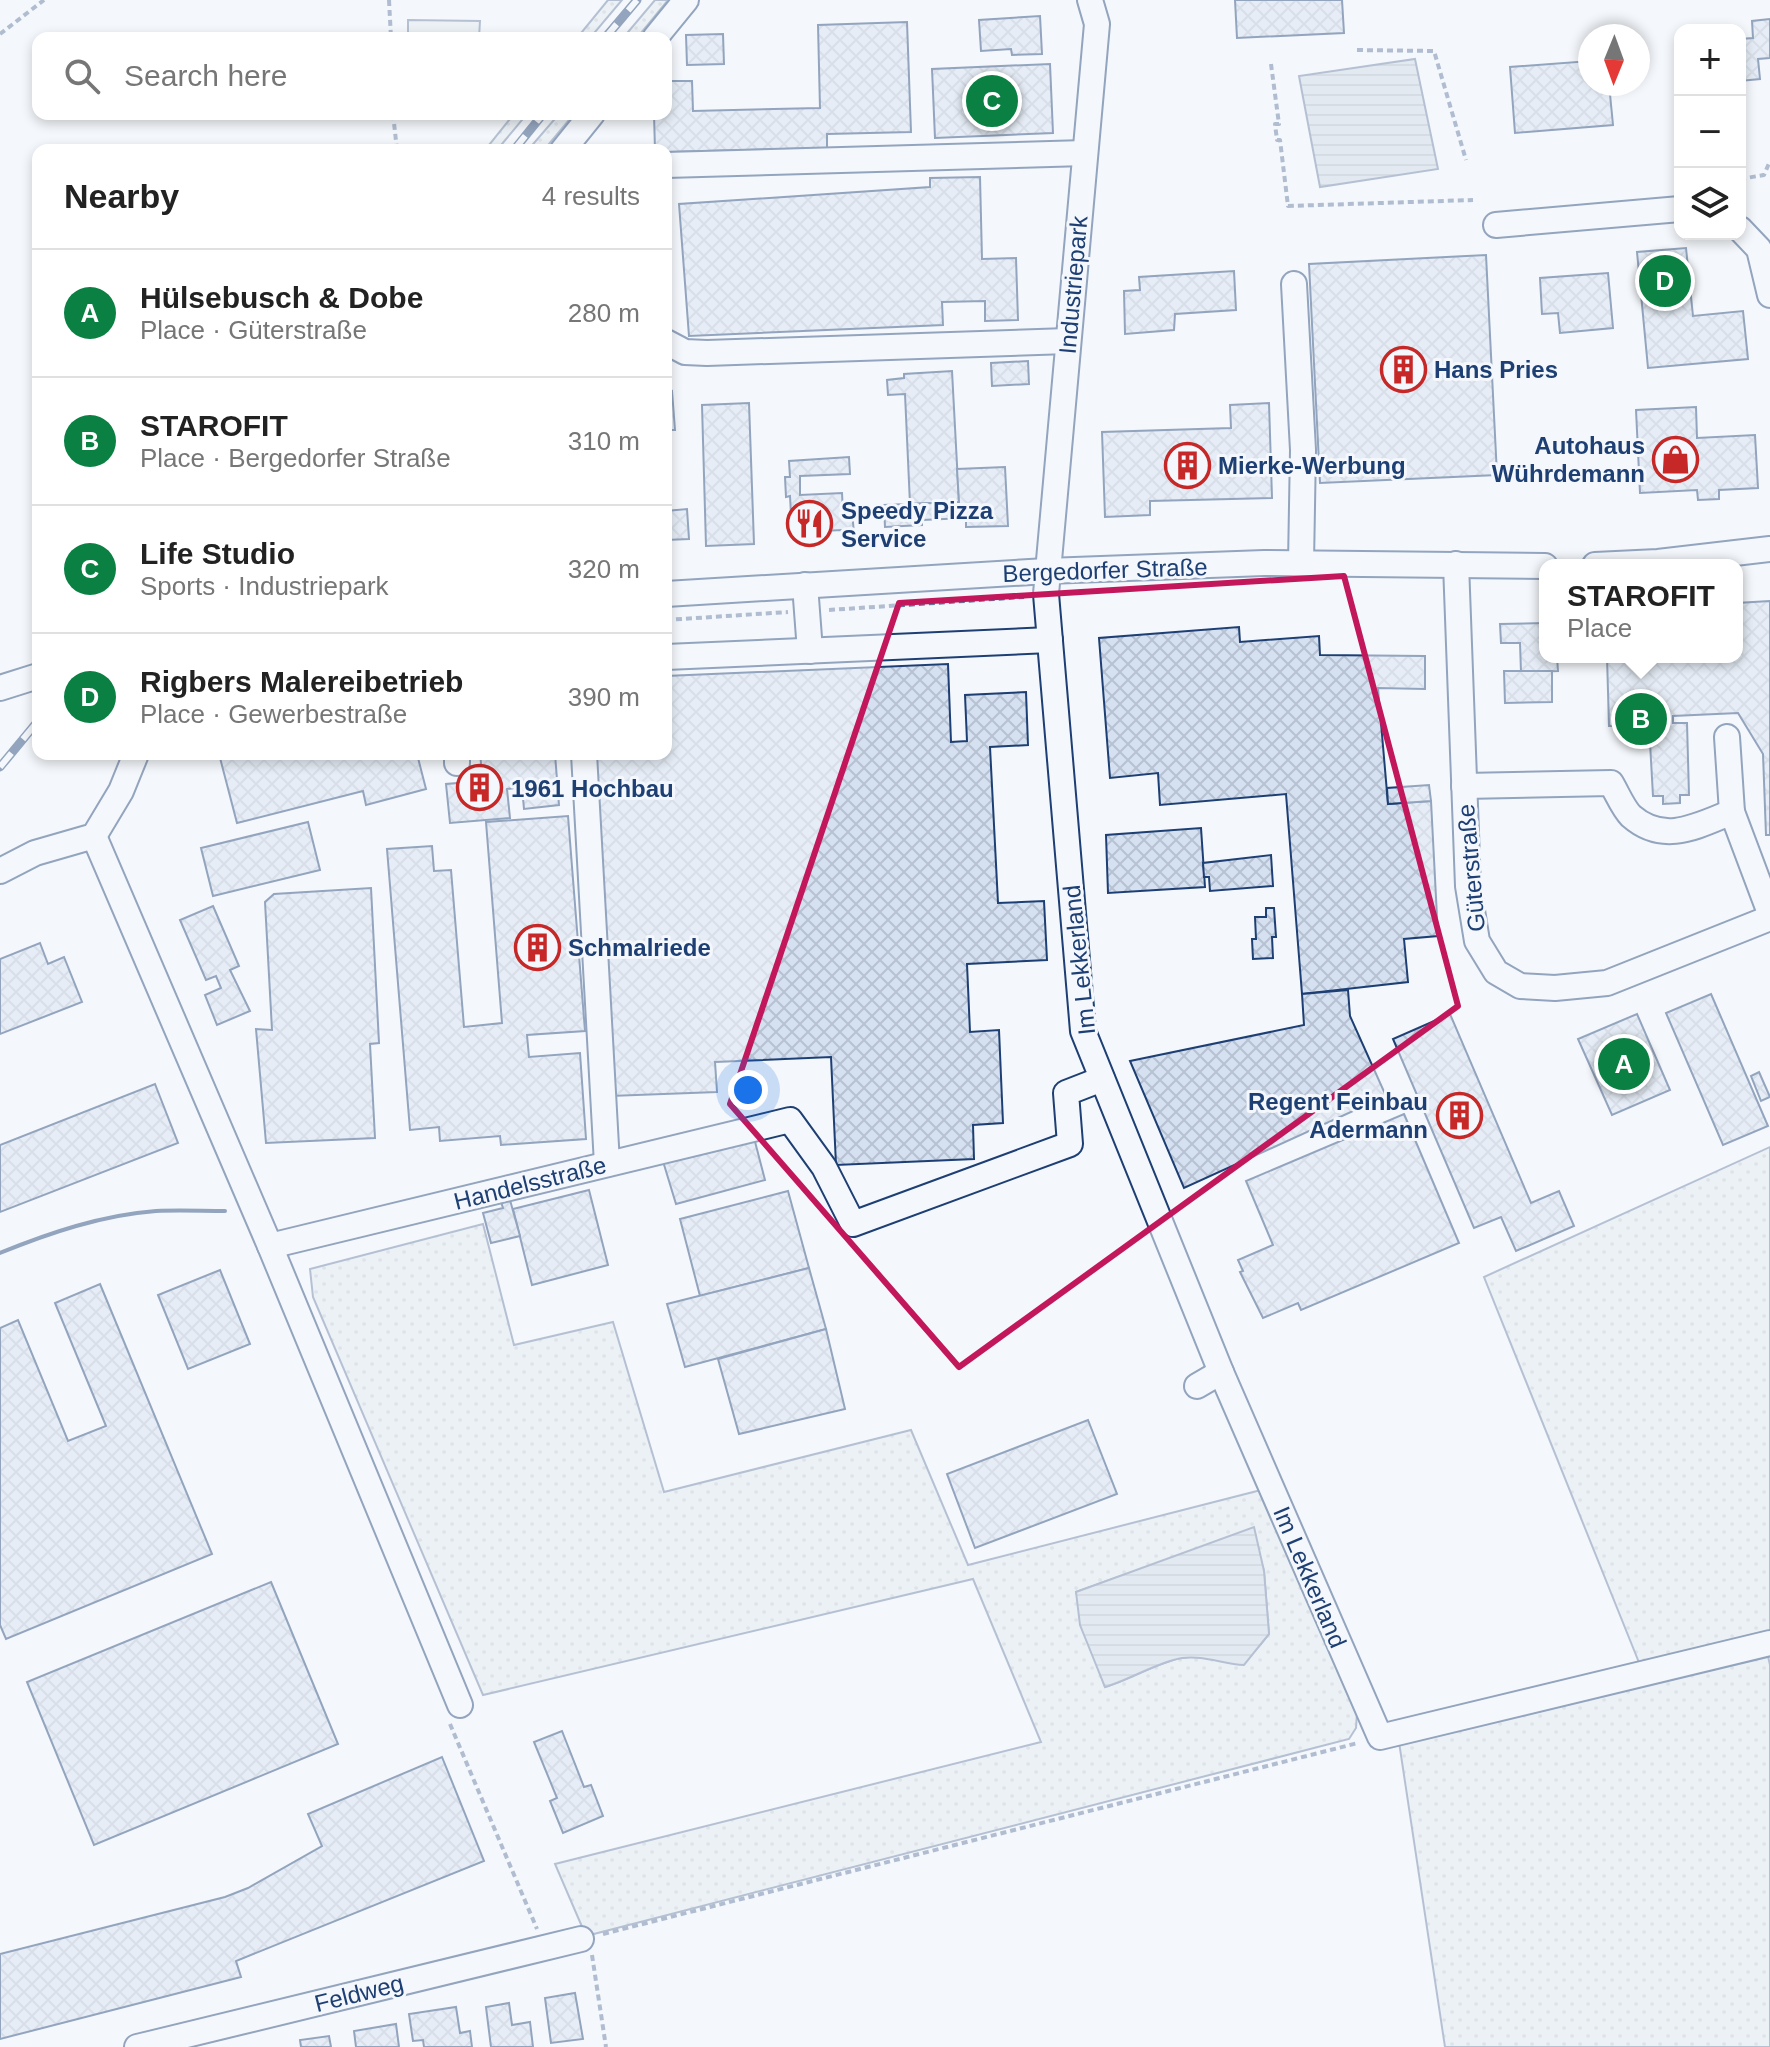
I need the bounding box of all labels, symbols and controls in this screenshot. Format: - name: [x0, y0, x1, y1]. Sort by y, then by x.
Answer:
- north arrow: [1578, 24, 1650, 96]
- map controls: [1674, 24, 1746, 240]
- button: +: [1674, 24, 1746, 96]
- search box: [32, 32, 672, 120]
- icon: search: [60, 54, 104, 98]
- text: Search here: [124, 59, 287, 92]
- pin: C: [966, 71, 1018, 131]
- button: −: [1674, 96, 1746, 168]
- button: layers: [1674, 168, 1746, 240]
- text: Nearby: [64, 177, 179, 215]
- text: 4 results: [542, 181, 640, 211]
- street label: Industriepark: [1054, 214, 1093, 355]
- pin: D: [1639, 251, 1691, 311]
- text: Hülsebusch & Dobe: [140, 281, 423, 314]
- text: A: [81, 298, 99, 328]
- text: 280 m: [568, 298, 640, 328]
- text: Place · Güterstraße: [140, 315, 367, 345]
- building icon: Hans Pries: [1379, 345, 1427, 393]
- place label: Hans Pries: [1434, 356, 1558, 383]
- text: STAROFIT: [140, 409, 288, 442]
- text: B: [81, 426, 99, 456]
- text: 310 m: [568, 426, 640, 456]
- place label: Autohaus Wührdemann: [1492, 432, 1645, 487]
- shop icon: Autohaus Wührdemann: [1652, 435, 1700, 483]
- building icon: Mierke-Werbung: [1163, 441, 1211, 489]
- text: Place · Bergedorfer Straße: [140, 443, 451, 473]
- place label: Mierke-Werbung: [1218, 452, 1406, 479]
- place label: Speedy Pizza Service: [841, 497, 994, 552]
- restaurant icon: Speedy Pizza Service: [786, 500, 834, 548]
- text: Life Studio: [140, 537, 295, 570]
- street label: Bergedorfer Straße: [1002, 553, 1208, 587]
- text: C: [81, 554, 99, 584]
- text: 320 m: [568, 554, 640, 584]
- popup: [1539, 559, 1743, 663]
- text: Sports · Industriepark: [140, 571, 389, 601]
- text: STAROFIT: [1567, 579, 1715, 612]
- text: Place: [1567, 613, 1632, 643]
- text: Rigbers Malereibetrieb: [140, 665, 463, 698]
- text: D: [81, 682, 99, 712]
- text: 390 m: [568, 682, 640, 712]
- pin: B: [1615, 689, 1667, 749]
- text: Place · Gewerbestraße: [140, 699, 407, 729]
- building icon: 1961 Hochbau: [456, 764, 504, 812]
- place label: 1961 Hochbau: [511, 775, 674, 802]
- street label: Güterstraße: [1452, 803, 1490, 933]
- street label: Im Lekkerland: [1058, 884, 1100, 1036]
- building icon: Schmalriede: [513, 923, 561, 971]
- place label: Schmalriede: [568, 934, 711, 961]
- pin: A: [1598, 1034, 1650, 1094]
- your location: [728, 1070, 768, 1110]
- place label: Regent Feinbau Adermann: [1248, 1088, 1428, 1143]
- building icon: Regent Feinbau Adermann: [1435, 1091, 1483, 1139]
- street label: Handelsstraße: [451, 1151, 609, 1215]
- street label: Im Lekkerland: [1268, 1502, 1352, 1652]
- street label: Feldweg: [312, 1969, 406, 2017]

